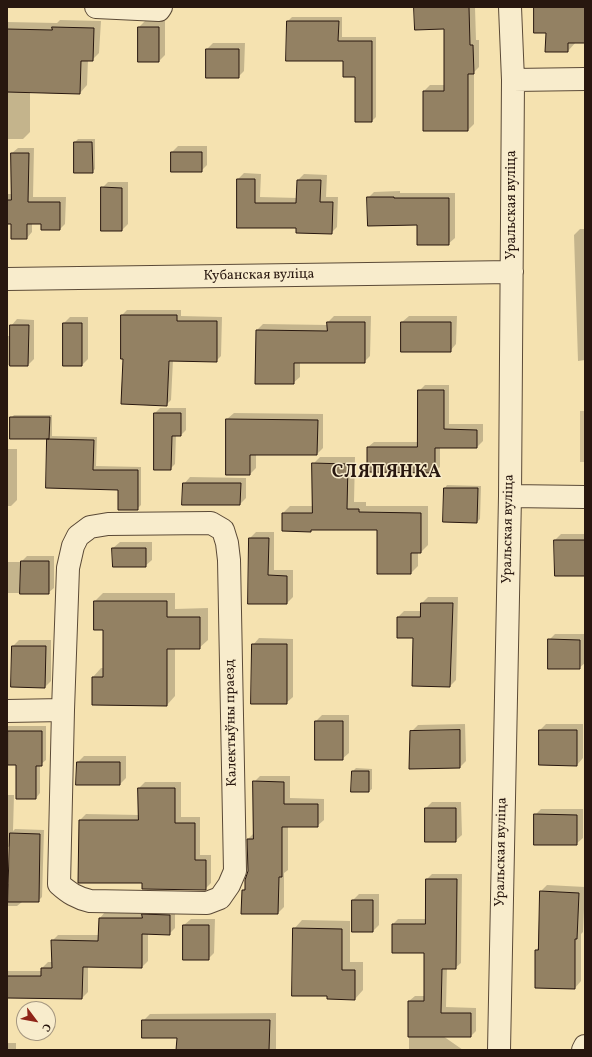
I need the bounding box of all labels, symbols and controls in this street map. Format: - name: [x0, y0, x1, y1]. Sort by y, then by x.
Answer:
- street label: Уральская вуліца: [504, 150, 520, 260]
- street label: Кубанская вуліца: [203, 267, 315, 285]
- district label: СЛЯПЯНКА: [332, 463, 442, 485]
- street label: Уральская вуліца: [500, 474, 518, 584]
- street label: Калектыўны праезд: [222, 659, 242, 787]
- street label: Уральская вуліца: [493, 797, 511, 907]
- north arrow: [16, 1001, 56, 1041]
- text: С: [38, 1020, 54, 1034]

